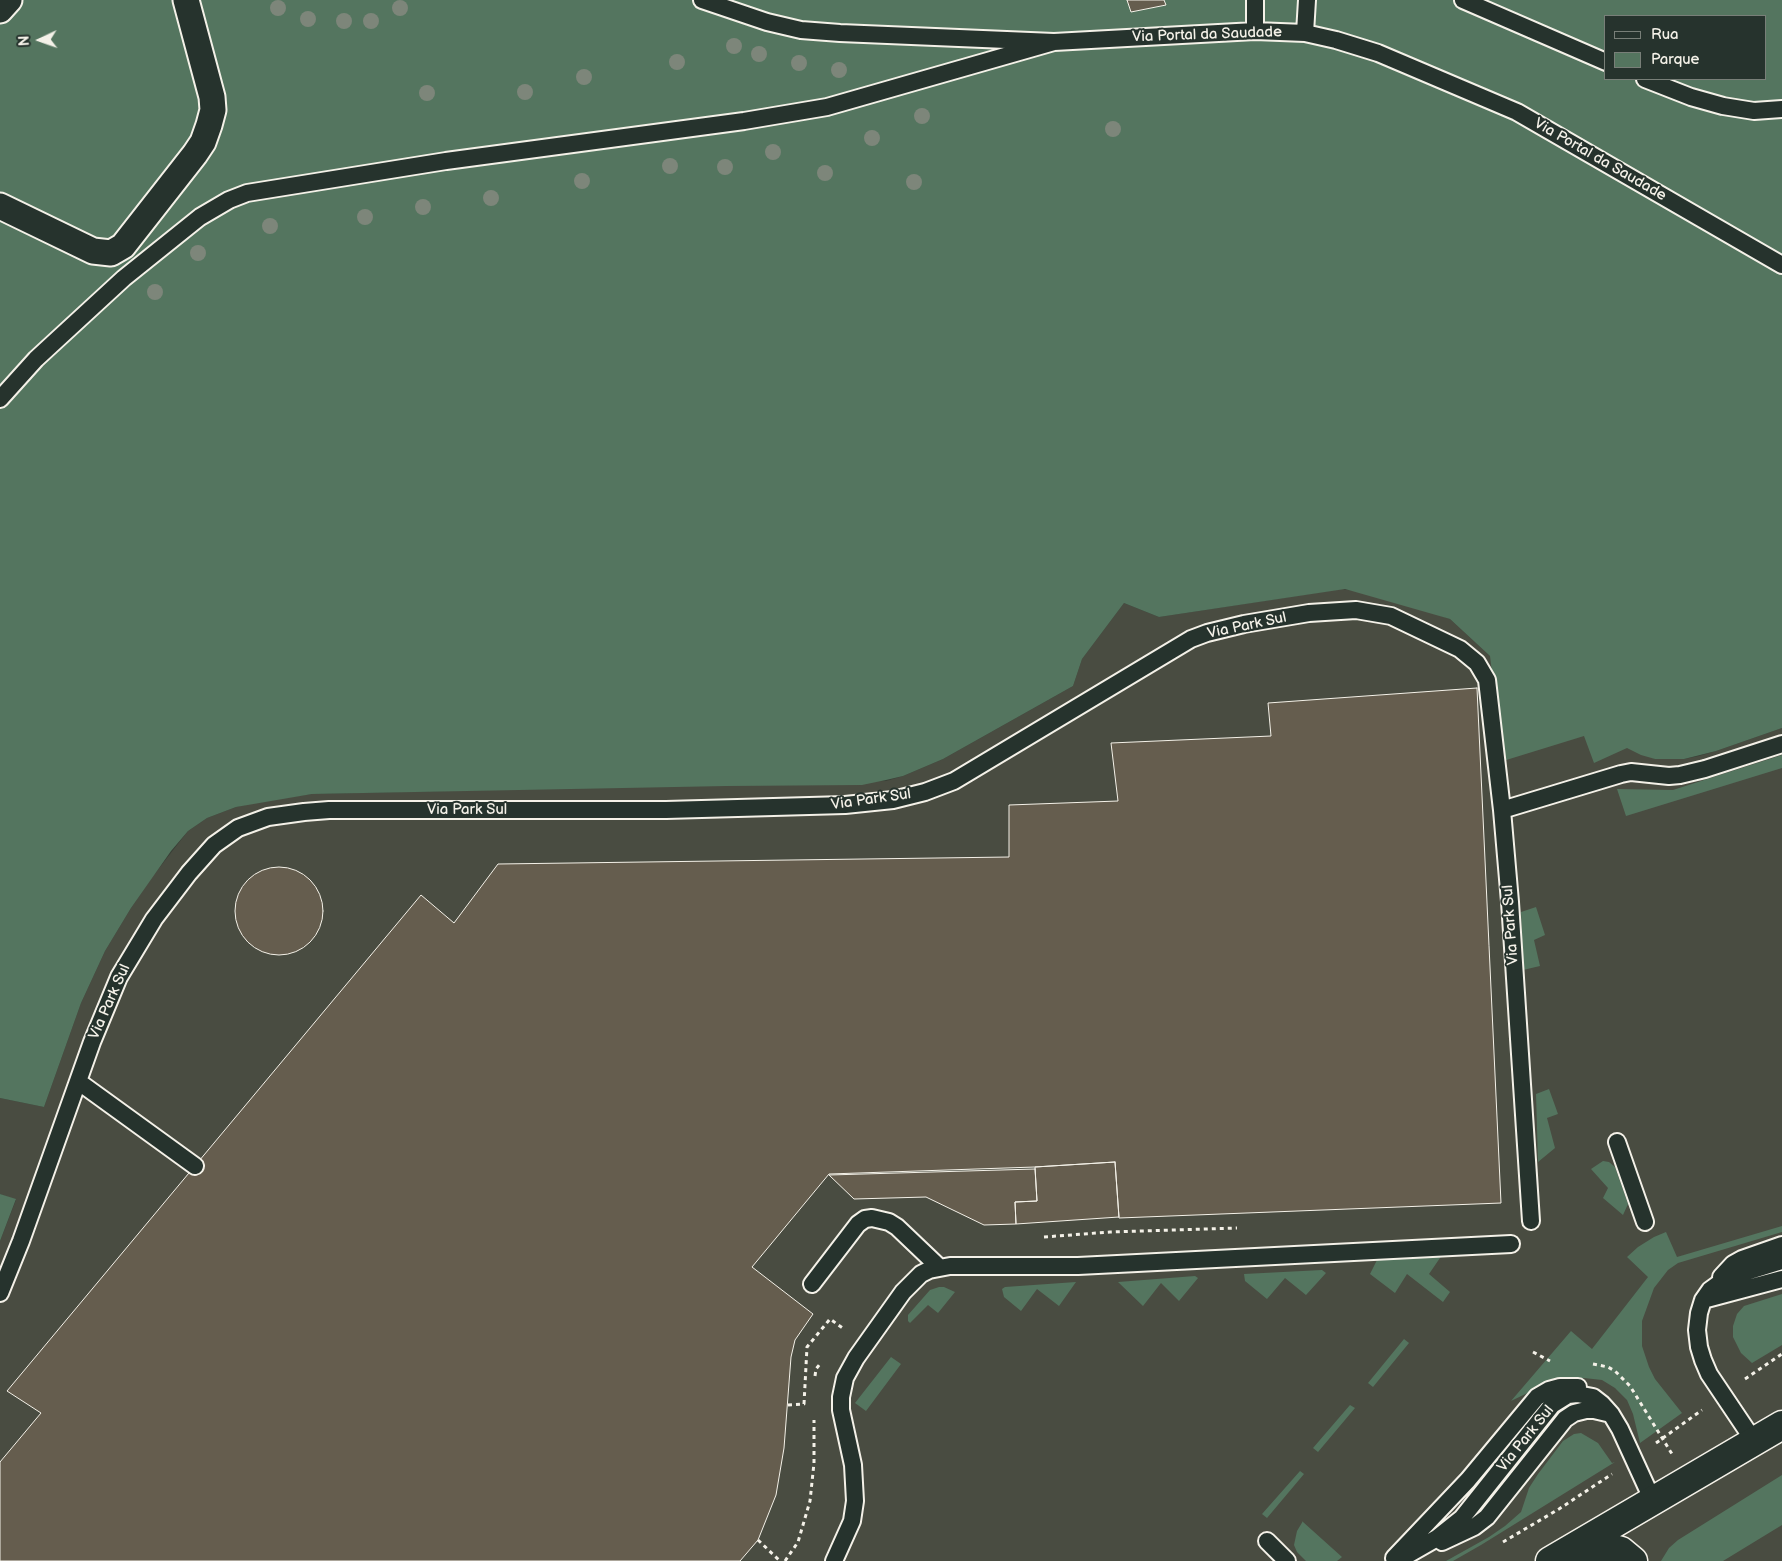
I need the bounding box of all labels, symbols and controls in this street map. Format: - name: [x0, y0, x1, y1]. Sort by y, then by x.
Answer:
- north arrow: [15, 15, 65, 65]
- legend: [1604, 15, 1767, 80]
- street label: Via Portal da Saudade: [1132, 23, 1282, 47]
- text: Rua: [1651, 25, 1679, 44]
- text: N: [16, 35, 33, 47]
- text: Parque: [1651, 50, 1699, 69]
- street label: Via Portal da Saudade: [1531, 115, 1669, 205]
- street label: Via Park Sul: [1206, 609, 1288, 643]
- street label: Via Park Sul: [830, 786, 912, 814]
- street label: Via Park Sul: [427, 801, 507, 819]
- street label: Via Park Sul: [1499, 884, 1523, 966]
- street label: Via Park Sul: [85, 962, 135, 1042]
- street label: Via Park Sul: [1494, 1402, 1558, 1476]

